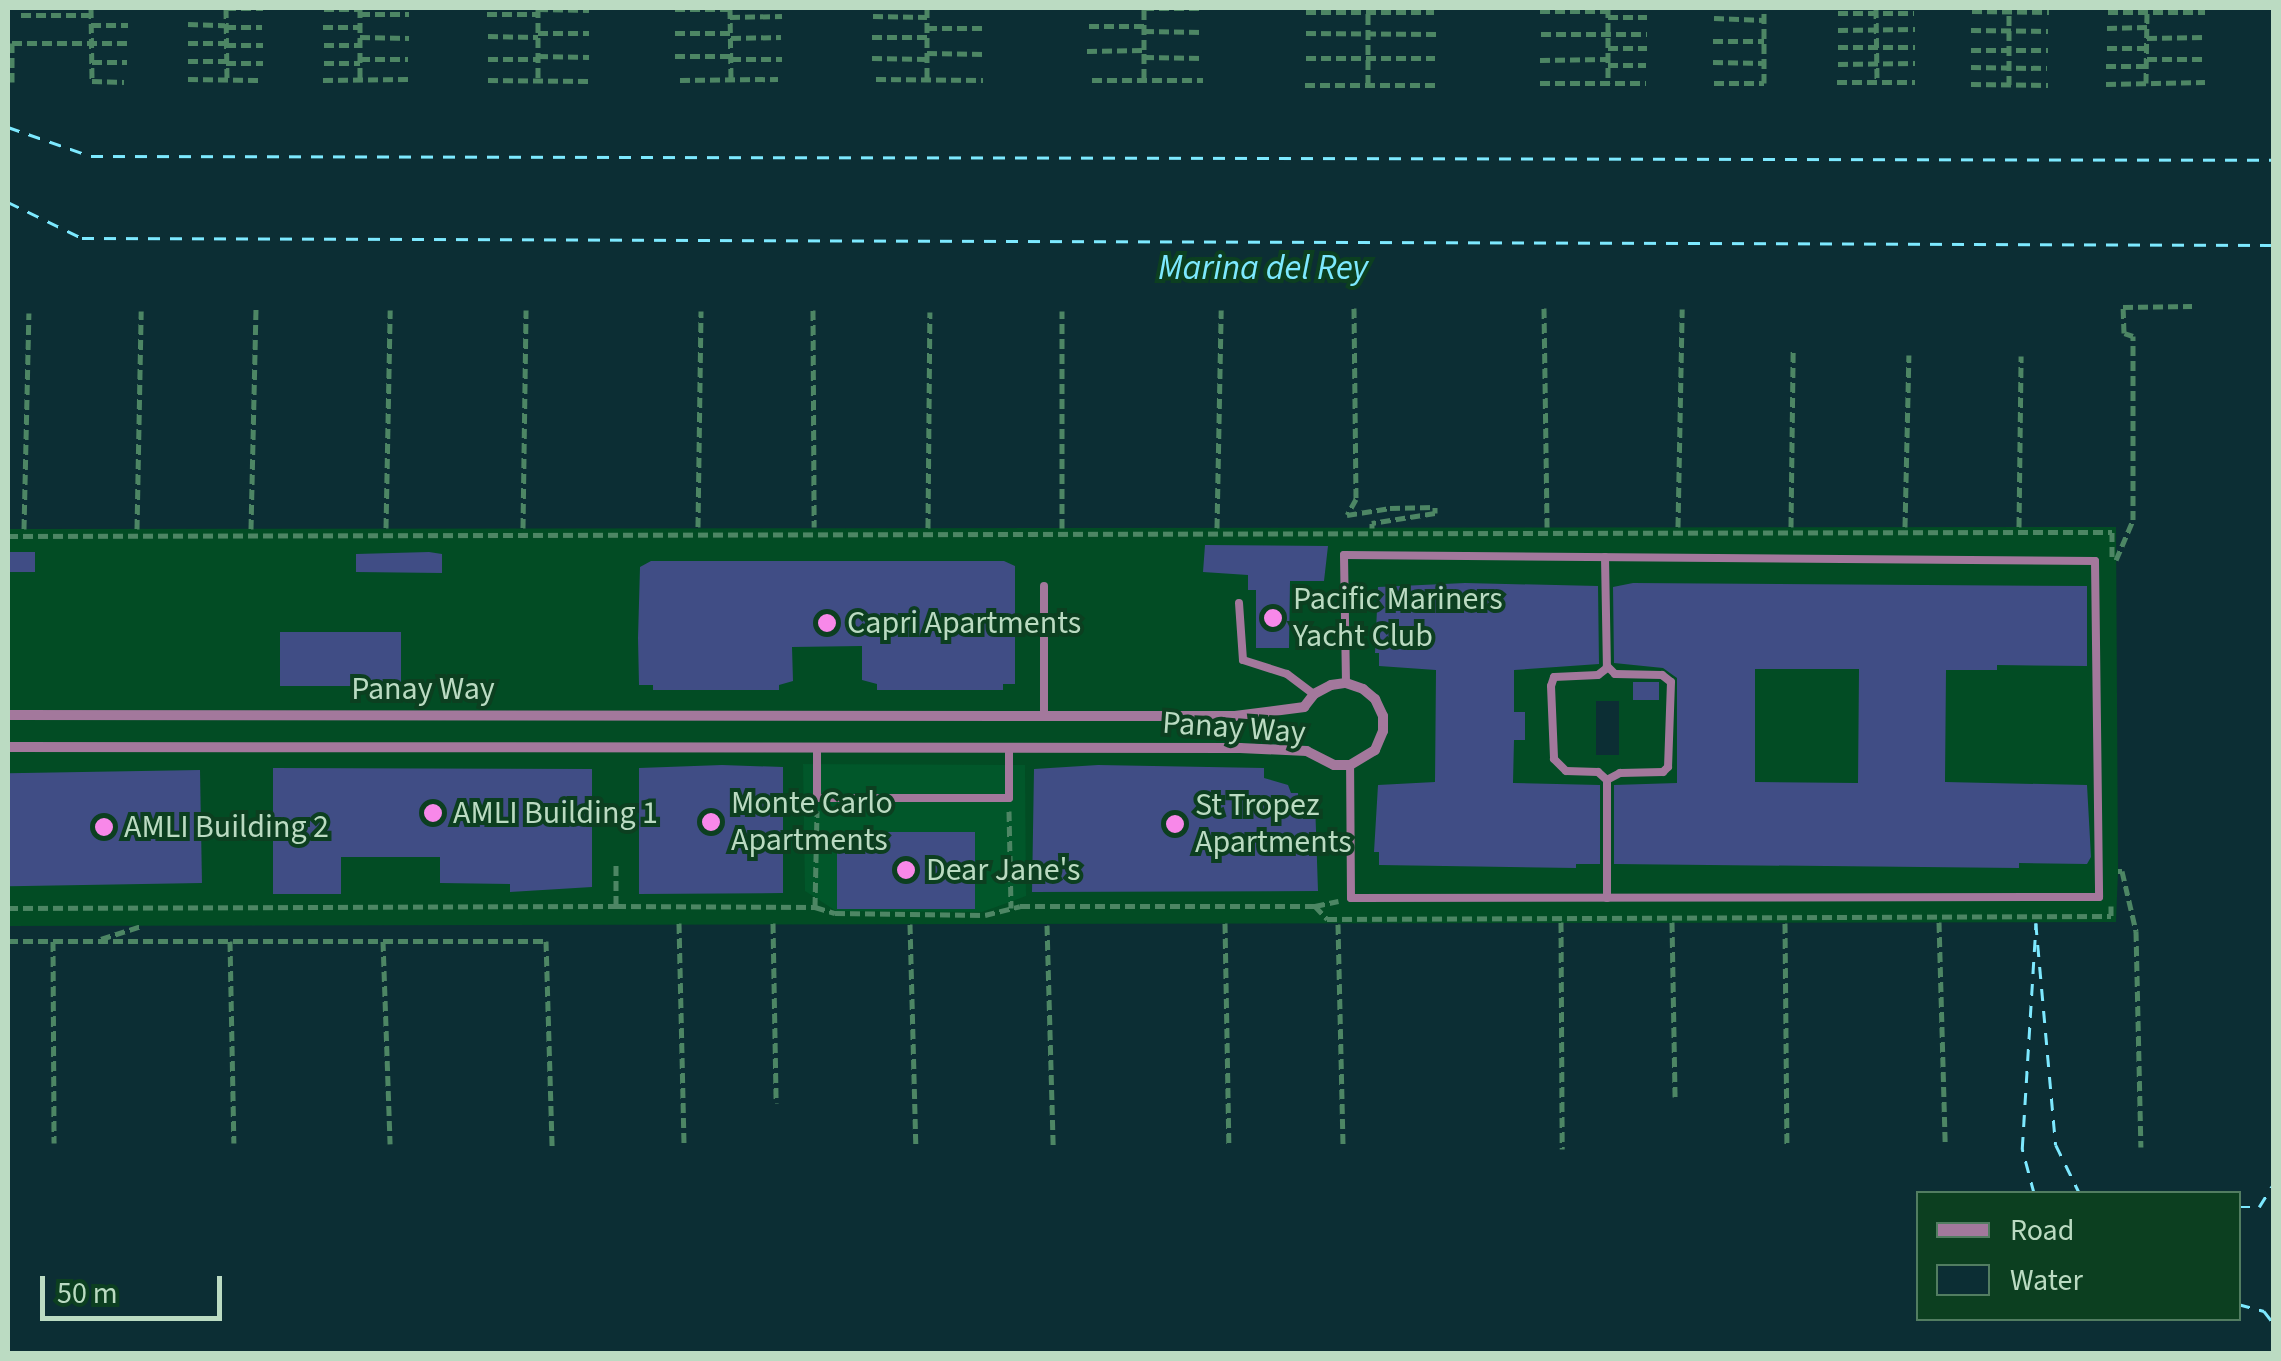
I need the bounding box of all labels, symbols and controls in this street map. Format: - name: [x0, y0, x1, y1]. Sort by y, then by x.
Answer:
- water label: Marina del Rey: [1158, 247, 1368, 289]
- place label: Pacific Mariners Yacht Club: [1293, 581, 1503, 656]
- place label: Capri Apartments: [847, 604, 1081, 642]
- marker: Pacific Mariners Yacht Club: [1262, 607, 1284, 629]
- marker: Capri Apartments: [816, 612, 838, 634]
- street label: Panay Way: [351, 670, 495, 708]
- street label: Panay Way: [1161, 704, 1307, 752]
- place label: Monte Carlo Apartments: [731, 785, 893, 860]
- place label: St Tropez Apartments: [1195, 787, 1352, 862]
- place label: AMLI Building 1: [453, 794, 658, 832]
- marker: AMLI Building 1: [422, 802, 444, 824]
- place label: AMLI Building 2: [124, 808, 329, 846]
- marker: Monte Carlo Apartments: [700, 811, 722, 833]
- marker: St Tropez Apartments: [1164, 813, 1186, 835]
- marker: AMLI Building 2: [93, 816, 115, 838]
- place label: Dear Jane's: [926, 851, 1080, 889]
- marker: Dear Jane's: [895, 859, 917, 881]
- legend: [1916, 1191, 2241, 1321]
- text: Road: [2010, 1209, 2074, 1252]
- scale bar: [45, 1256, 228, 1318]
- text: Water: [2010, 1259, 2083, 1302]
- text: 50 m: [57, 1272, 118, 1315]

